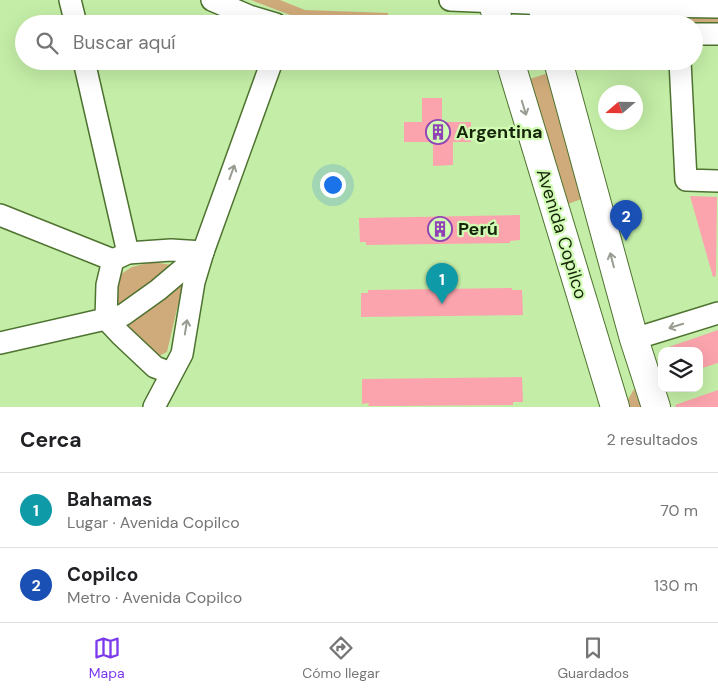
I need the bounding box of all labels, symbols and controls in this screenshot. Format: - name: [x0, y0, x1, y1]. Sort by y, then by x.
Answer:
- search box: [15, 15, 703, 70]
- icon: search: [33, 29, 61, 57]
- text: Buscar aquí: [73, 30, 176, 55]
- north arrow: [598, 85, 643, 130]
- one-way arrow: [520, 100, 530, 116]
- building icon: Argentina: [425, 119, 451, 145]
- place label: Argentina: [456, 120, 543, 144]
- one-way arrow: [228, 165, 237, 180]
- street label: Avenida Copilco: [531, 166, 593, 302]
- your location: [320, 172, 346, 198]
- pin: 2: [610, 200, 642, 241]
- building icon: Perú: [427, 216, 453, 242]
- place label: Perú: [458, 217, 498, 241]
- one-way arrow: [607, 252, 616, 268]
- pin: 1: [426, 263, 458, 304]
- one-way arrow: [181, 320, 191, 336]
- one-way arrow: [669, 322, 684, 331]
- map controls: [658, 347, 703, 392]
- button: layers: [658, 347, 703, 392]
- text: Cerca: [20, 426, 82, 454]
- text: 2 resultados: [607, 429, 698, 450]
- text: Bahamas: [67, 487, 152, 512]
- text: 1: [33, 500, 39, 521]
- text: 70 m: [660, 500, 698, 521]
- text: Lugar · Avenida Copilco: [67, 512, 240, 533]
- text: Copilco: [67, 562, 138, 587]
- text: 2: [31, 575, 41, 596]
- text: 130 m: [654, 575, 698, 596]
- text: Metro · Avenida Copilco: [67, 587, 242, 608]
- tab: Mapa: [89, 634, 125, 682]
- tab: Cómo llegar: [302, 634, 380, 682]
- tab: Guardados: [557, 634, 629, 682]

